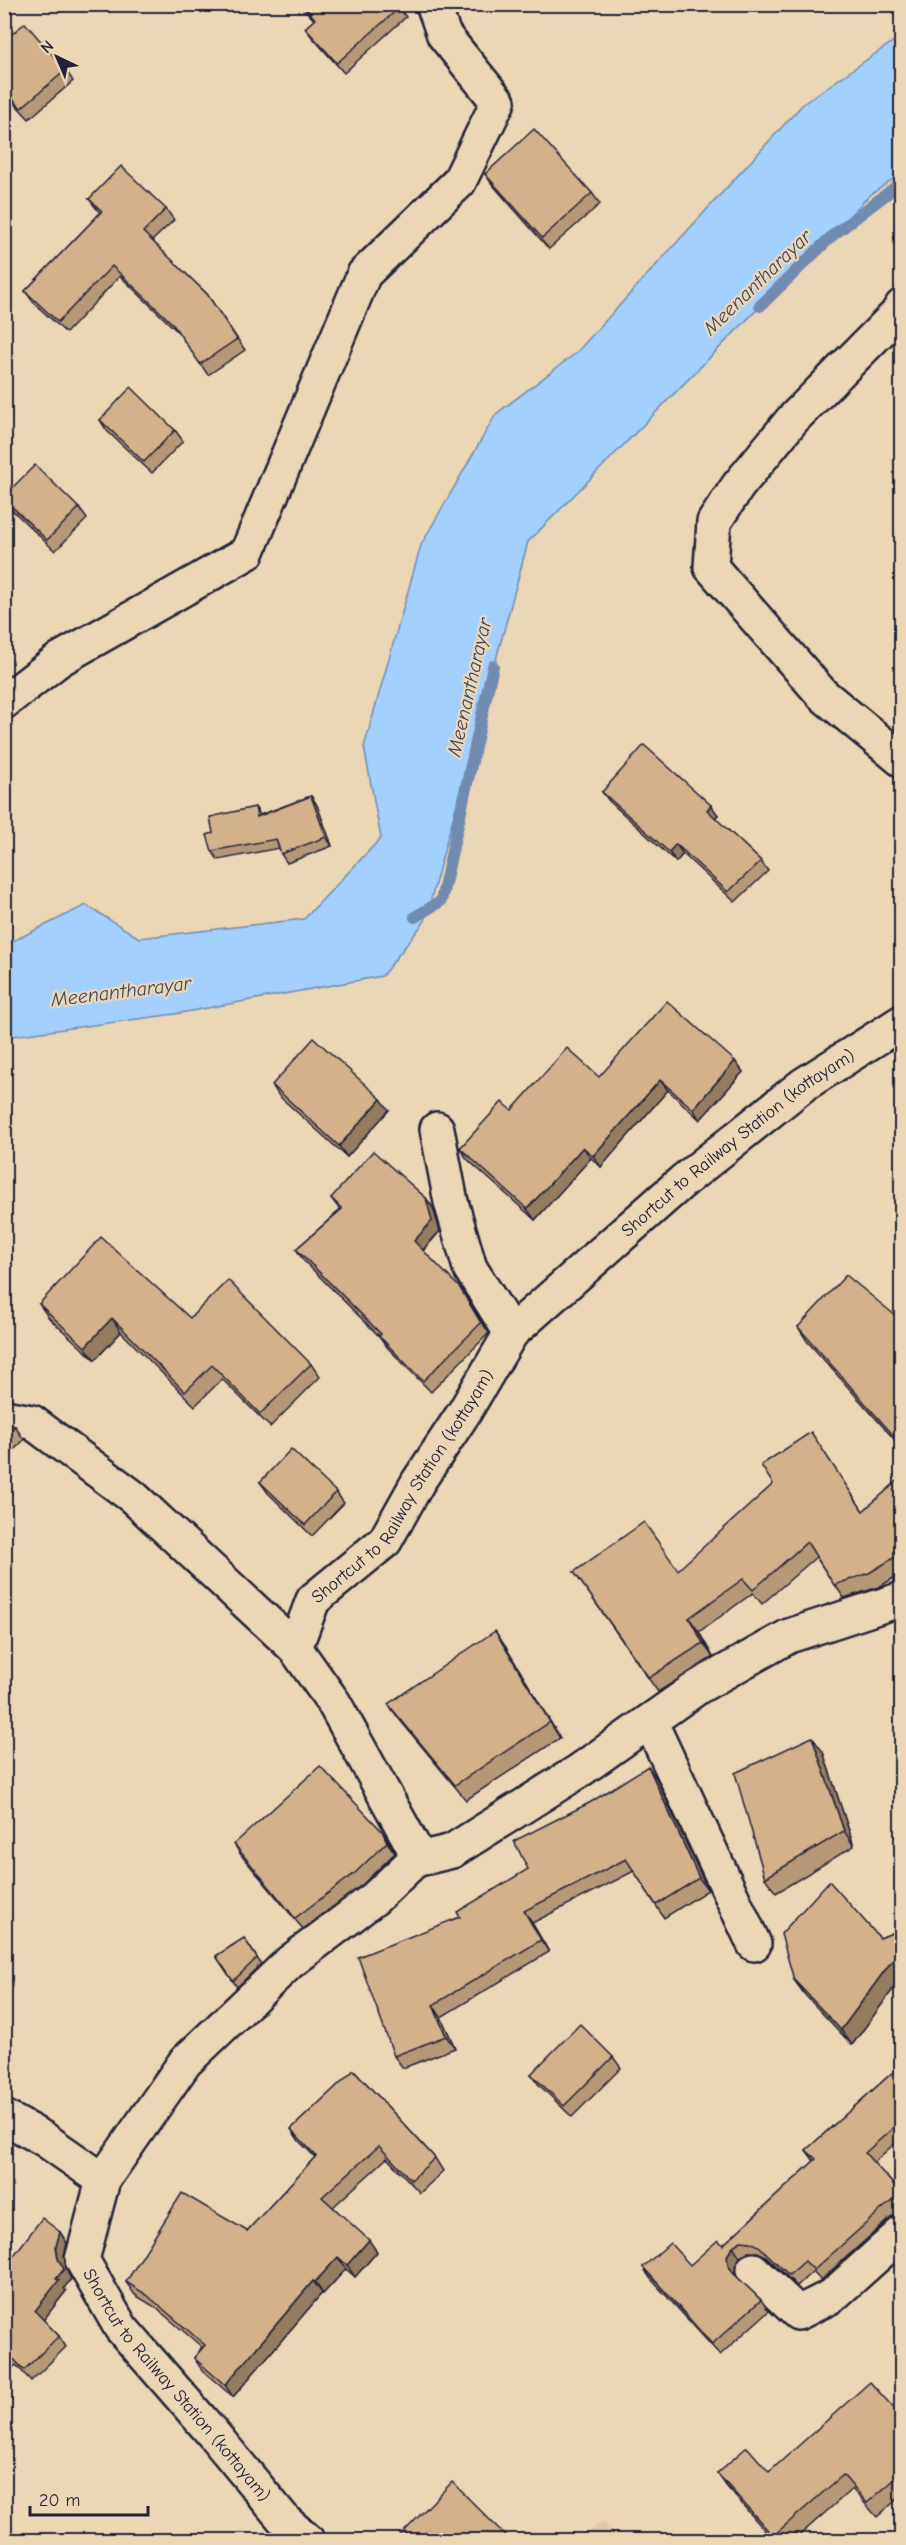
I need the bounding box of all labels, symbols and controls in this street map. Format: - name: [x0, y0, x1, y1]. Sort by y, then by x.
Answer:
- north arrow: [27, 27, 87, 87]
- text: N: [37, 37, 57, 57]
- water label: Meenantharayar: [698, 224, 817, 340]
- water label: Meenantharayar: [442, 615, 497, 760]
- water label: Meenantharayar: [49, 971, 194, 1012]
- street label: Shortcut to Railway Station (kottayam): [617, 1045, 859, 1242]
- street label: Shortcut to Railway Station (kottayam): [307, 1366, 498, 1608]
- street label: Shortcut to Railway Station (kottayam): [78, 2265, 275, 2506]
- scale bar: [30, 2479, 148, 2517]
- text: 20 m: [39, 2490, 80, 2511]

